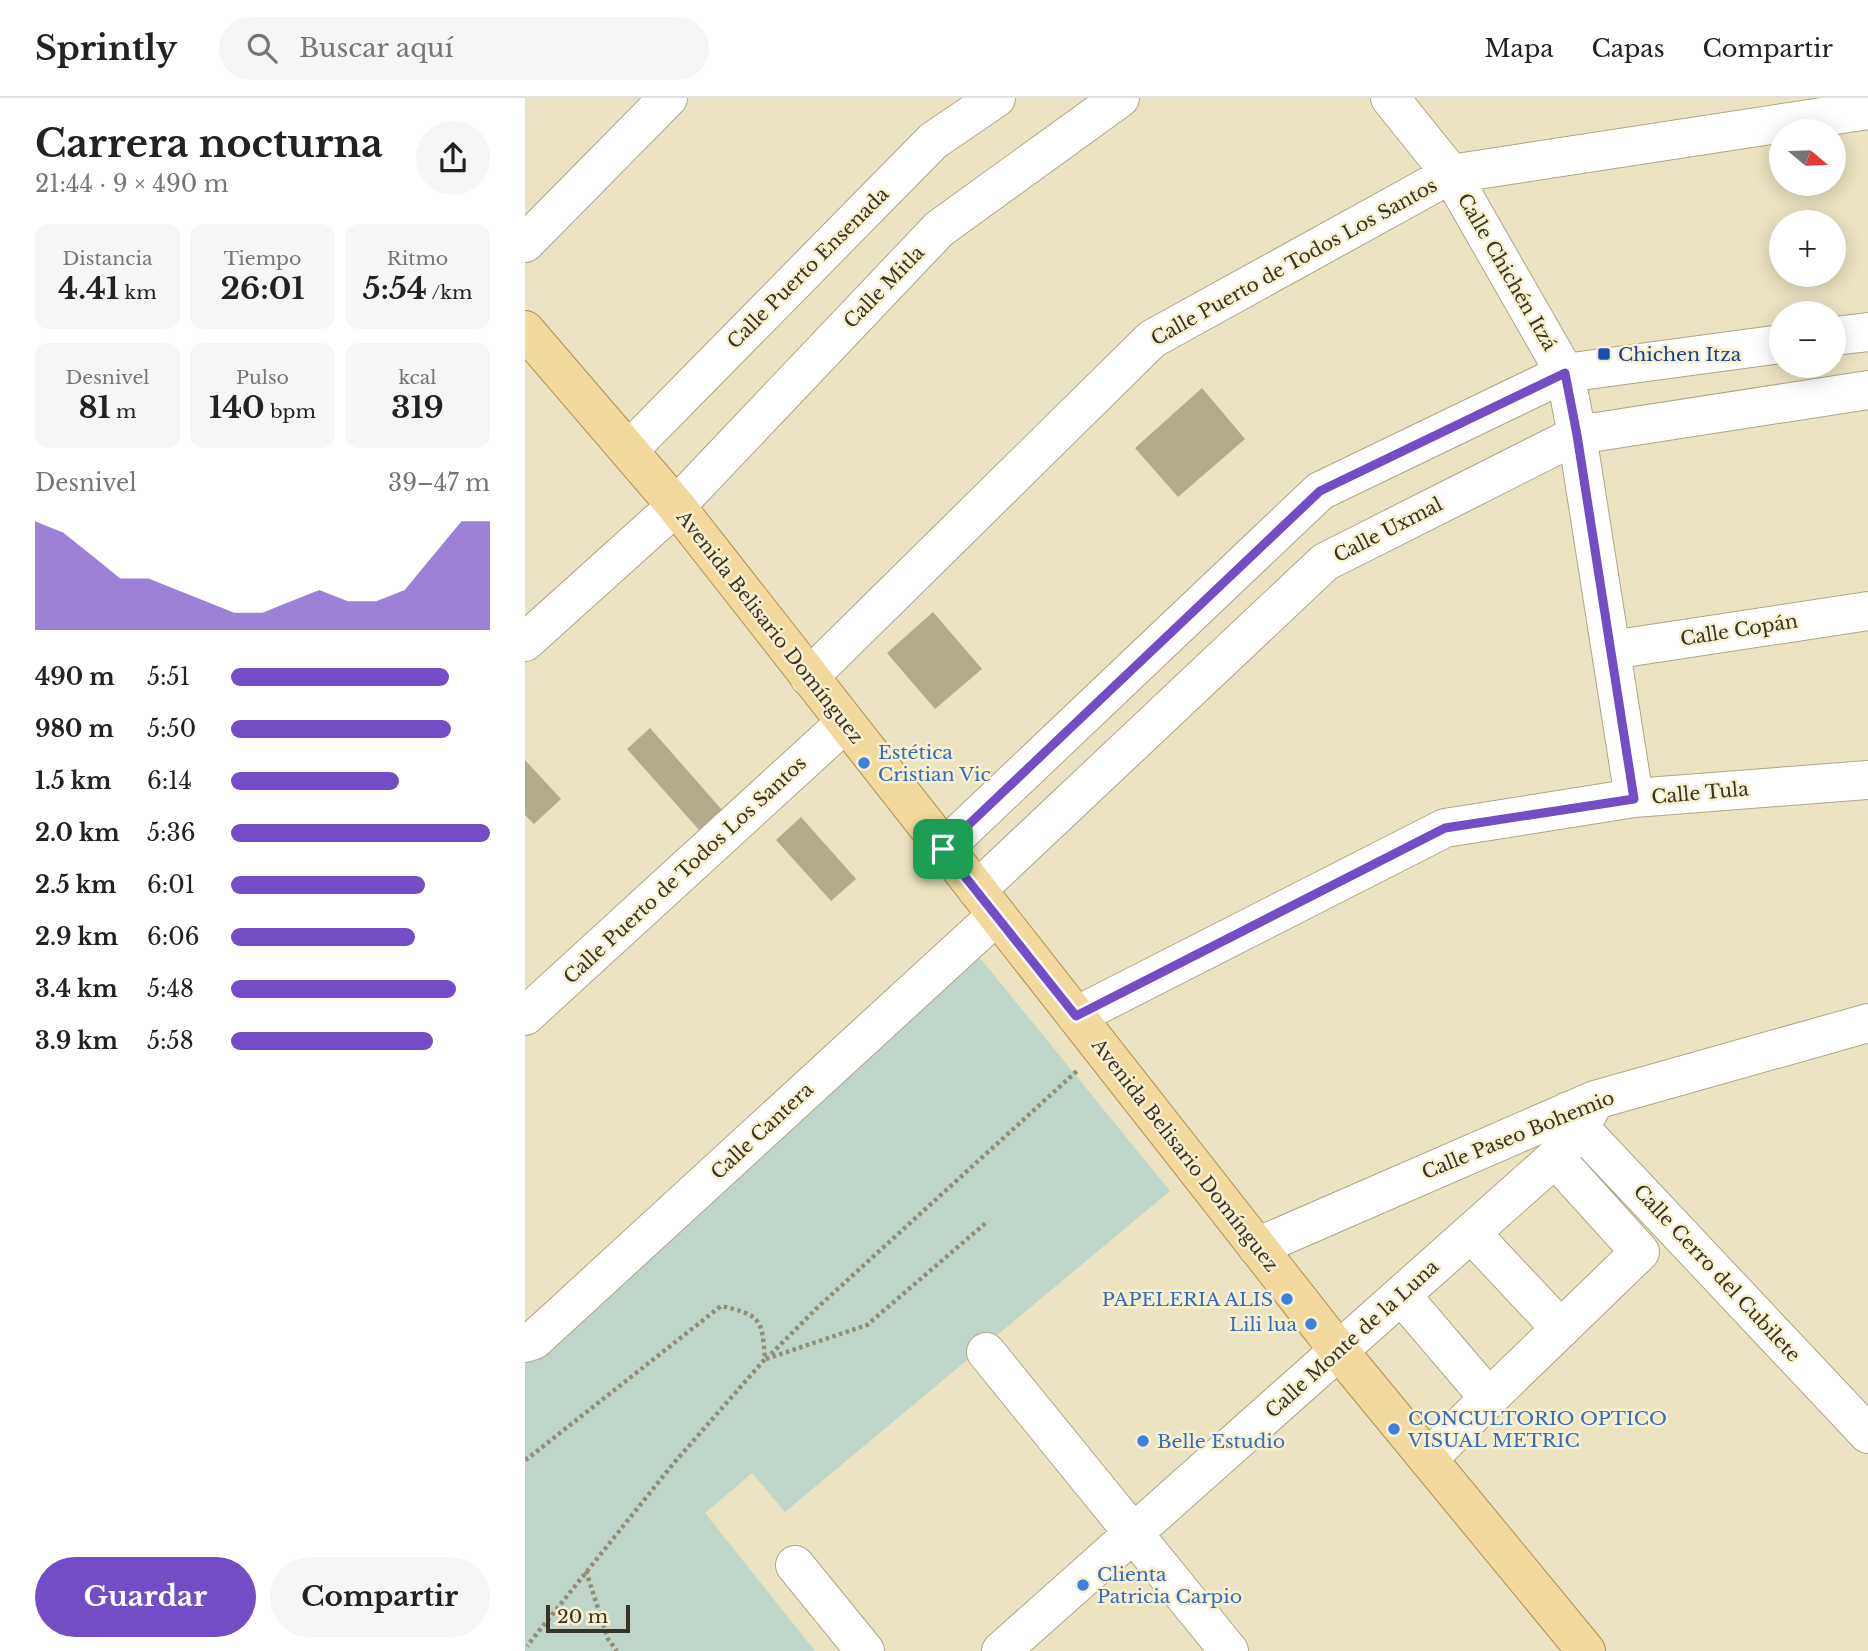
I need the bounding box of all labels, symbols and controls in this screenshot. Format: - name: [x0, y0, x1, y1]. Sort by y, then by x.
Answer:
- search box: [219, 17, 709, 80]
- text: Sprintly: [35, 28, 177, 69]
- icon: search: [243, 29, 281, 67]
- text: Buscar aquí: [299, 32, 453, 64]
- text: Mapa: [1484, 34, 1554, 63]
- text: Capas: [1592, 34, 1665, 63]
- text: Compartir: [1703, 34, 1833, 63]
- north arrow: [1769, 119, 1846, 196]
- map controls: [1769, 119, 1846, 378]
- text: Carrera nocturna: [35, 120, 383, 167]
- button: share: [416, 121, 490, 195]
- text: 21:44 · 9 × 490 m: [35, 170, 229, 198]
- street label: Calle Puerto de Todos Los Santos: [1147, 174, 1441, 350]
- street label: Calle Puerto Ensenada: [723, 182, 894, 353]
- street label: Calle Chichén Itzá: [1453, 189, 1562, 355]
- button: +: [1769, 210, 1846, 287]
- street label: Calle Mitla: [839, 241, 929, 333]
- text: Distancia: [63, 247, 152, 270]
- text: Tiempo: [224, 247, 301, 270]
- text: Ritmo: [387, 247, 448, 270]
- text: 4.41: [58, 270, 119, 307]
- text: 26:01: [221, 270, 305, 307]
- text: 5:54: [363, 270, 427, 307]
- text: km: [119, 281, 157, 304]
- text: /km: [427, 281, 472, 304]
- button: −: [1769, 301, 1846, 378]
- place label: Chichen Itza: [1618, 343, 1742, 366]
- marker: Chichen Itza: [1596, 346, 1612, 362]
- text: Desnivel: [65, 366, 150, 389]
- text: Pulso: [236, 366, 289, 389]
- text: kcal: [399, 366, 436, 389]
- text: 81: [79, 389, 111, 426]
- text: 140: [209, 389, 265, 426]
- text: 319: [391, 389, 444, 426]
- text: m: [111, 400, 136, 423]
- text: bpm: [265, 400, 316, 423]
- text: Desnivel: [35, 469, 137, 497]
- text: 39–47 m: [388, 469, 490, 497]
- street label: Calle Uxmal: [1330, 493, 1446, 567]
- street label: Avenida Belisario Domínguez: [671, 505, 868, 748]
- street label: Calle Copán: [1679, 609, 1799, 651]
- text: 490 m: [35, 663, 115, 691]
- text: 5:51: [147, 663, 190, 691]
- text: 980 m: [35, 715, 114, 743]
- text: 5:50: [147, 715, 196, 743]
- place label: Estética Cristian Vic: [878, 741, 991, 786]
- street label: Calle Puerto de Todos Los Santos: [559, 751, 811, 989]
- marker: Estética Cristian Vic: [856, 755, 872, 771]
- text: 1.5 km: [35, 767, 112, 795]
- text: 6:14: [147, 767, 192, 795]
- street label: Calle Tula: [1650, 777, 1750, 809]
- text: 2.0 km: [35, 819, 120, 847]
- text: 5:36: [147, 819, 196, 847]
- pin: [913, 819, 973, 879]
- icon: arrive: [924, 830, 962, 868]
- text: 2.5 km: [35, 871, 116, 899]
- text: 6:01: [147, 871, 195, 899]
- text: 2.9 km: [35, 923, 118, 951]
- text: 6:06: [147, 923, 200, 951]
- text: 3.4 km: [35, 975, 118, 1003]
- text: 5:48: [147, 975, 194, 1003]
- text: 3.9 km: [35, 1027, 118, 1055]
- text: 5:58: [147, 1027, 194, 1055]
- street label: Avenida Belisario Domínguez: [1086, 1033, 1283, 1276]
- street label: Calle Cantera: [706, 1078, 818, 1184]
- street label: Calle Paseo Bohemio: [1418, 1086, 1618, 1184]
- street label: Calle Cerro del Cubilete: [1629, 1180, 1805, 1366]
- street label: Calle Monte de la Luna: [1261, 1255, 1444, 1423]
- place label: PAPELERIA ALIS: [1102, 1288, 1273, 1311]
- marker: PAPELERIA ALIS: [1279, 1291, 1295, 1307]
- place label: Lili lua: [1229, 1313, 1297, 1336]
- marker: Lili lua: [1303, 1316, 1319, 1332]
- place label: CONCULTORIO OPTICO VISUAL METRIC: [1407, 1407, 1667, 1452]
- marker: CONCULTORIO OPTICO VISUAL METRIC: [1386, 1421, 1402, 1437]
- place label: Belle Estudio: [1157, 1430, 1285, 1453]
- marker: Belle Estudio: [1135, 1433, 1151, 1449]
- button: Guardar: [35, 1557, 256, 1637]
- button: Compartir: [270, 1557, 490, 1637]
- place label: Clienta Patricia Carpio: [1097, 1563, 1242, 1608]
- marker: Clienta Patricia Carpio: [1075, 1577, 1091, 1593]
- scale bar: [546, 1602, 630, 1634]
- text: 20 m: [557, 1605, 608, 1628]

